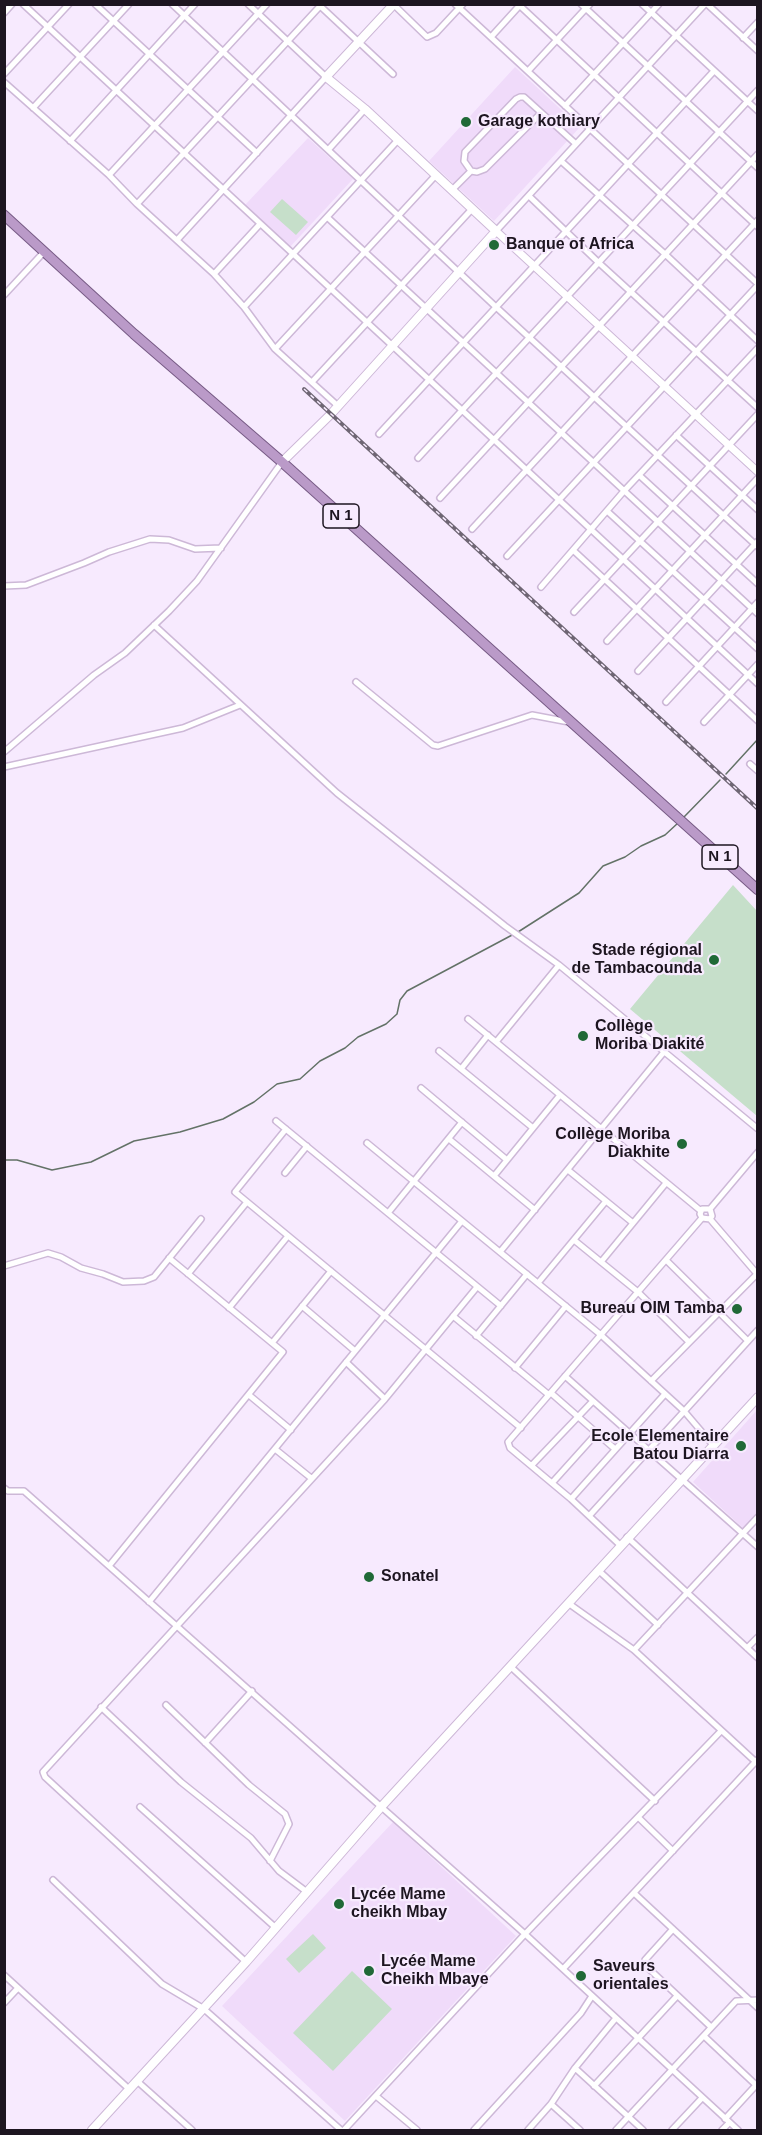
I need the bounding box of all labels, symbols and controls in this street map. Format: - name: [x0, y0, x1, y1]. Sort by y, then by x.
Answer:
- place label: Garage kothiary: [478, 112, 600, 132]
- marker: Garage kothiary: [459, 115, 473, 129]
- place label: Banque of Africa: [506, 235, 634, 255]
- marker: Banque of Africa: [487, 238, 501, 252]
- road number: N 1: [323, 504, 359, 528]
- road number: N 1: [702, 845, 738, 869]
- place label: Stade régional de Tambacounda: [572, 941, 702, 979]
- marker: Stade régional de Tambacounda: [707, 953, 721, 967]
- place label: Collège Moriba Diakité: [595, 1017, 704, 1055]
- marker: Collège Moriba Diakité: [576, 1029, 590, 1043]
- place label: Collège Moriba Diakhite: [555, 1125, 670, 1163]
- marker: Collège Moriba Diakhite: [675, 1137, 689, 1151]
- place label: Bureau OIM Tamba: [580, 1299, 725, 1319]
- marker: Bureau OIM Tamba: [730, 1302, 744, 1316]
- place label: Ecole Elementaire Batou Diarra: [591, 1427, 729, 1465]
- marker: Ecole Elementaire Batou Diarra: [734, 1439, 748, 1453]
- place label: Sonatel: [381, 1567, 439, 1587]
- marker: Sonatel: [362, 1570, 376, 1584]
- place label: Lycée Mame cheikh Mbay: [351, 1885, 447, 1923]
- marker: Lycée Mame cheikh Mbay: [332, 1897, 346, 1911]
- place label: Lycée Mame Cheikh Mbaye: [381, 1952, 489, 1990]
- place label: Saveurs orientales: [593, 1957, 669, 1995]
- marker: Lycée Mame Cheikh Mbaye: [362, 1964, 376, 1978]
- marker: Saveurs orientales: [574, 1969, 588, 1983]

